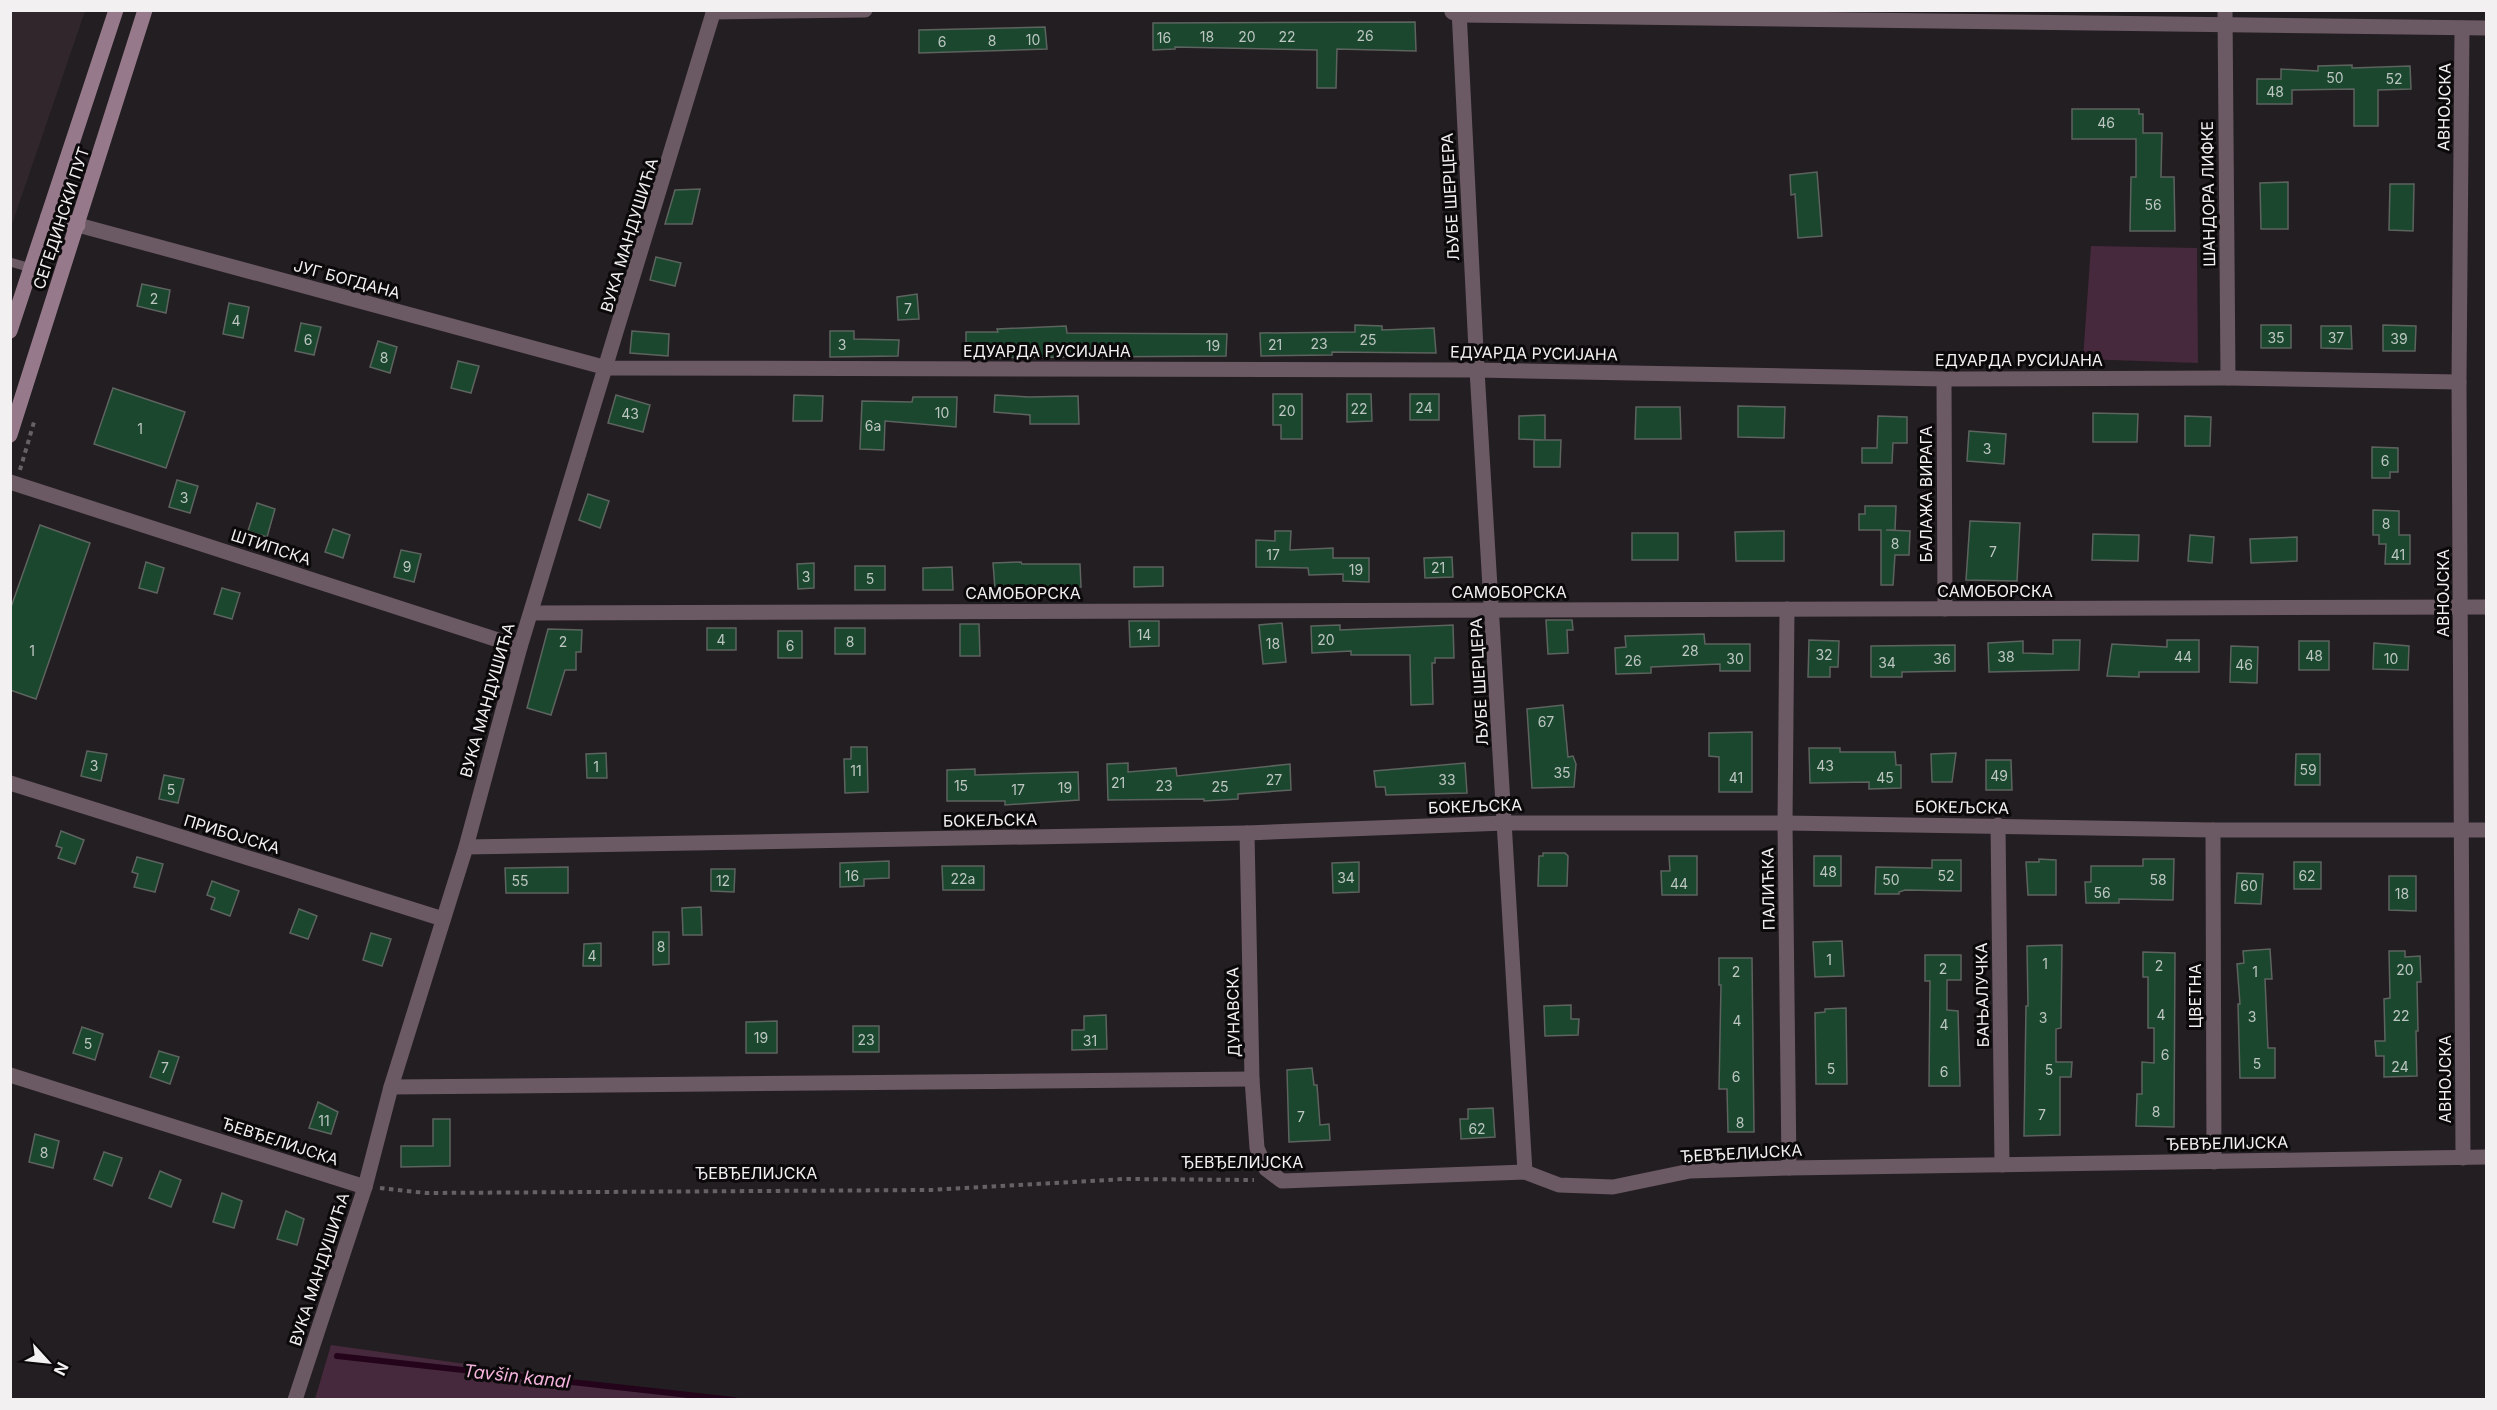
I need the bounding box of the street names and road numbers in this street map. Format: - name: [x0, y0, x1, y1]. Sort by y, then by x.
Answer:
- street label: АВНОЈСКА: [2433, 63, 2455, 151]
- street label: ШАНДОРА ЛИФКЕ: [2197, 121, 2219, 267]
- street label: ЉУБЕ ШЕРЦЕРА: [1437, 133, 1463, 261]
- street label: СЕГЕДИНСКИ ПУТ: [28, 144, 94, 292]
- street label: ВУКА МАНДУШИЋА: [596, 156, 662, 314]
- street label: ЈУГ БОГДАНА: [291, 255, 403, 303]
- street label: ЕДУАРДА РУСИЈАНА: [963, 341, 1131, 361]
- street label: ЕДУАРДА РУСИЈАНА: [1450, 342, 1618, 364]
- street label: ЕДУАРДА РУСИЈАНА: [1935, 350, 2103, 370]
- street label: БАЛАЖА ВИРАГА: [1916, 426, 1936, 562]
- street label: ШТИПСКА: [228, 525, 314, 569]
- street label: АВНОЈСКА: [2433, 549, 2453, 637]
- street label: САМОБОРСКА: [1937, 581, 2053, 601]
- street label: САМОБОРСКА: [1451, 582, 1567, 602]
- street label: САМОБОРСКА: [965, 583, 1081, 603]
- street label: ЉУБЕ ШЕРЦЕРА: [1466, 618, 1492, 746]
- street label: ВУКА МАНДУШИЋА: [455, 620, 519, 780]
- street label: БОКЕЉСКА: [1428, 794, 1522, 818]
- street label: БОКЕЉСКА: [1915, 796, 2009, 818]
- street label: БОКЕЉСКА: [943, 809, 1037, 831]
- street label: ПРИБОЈСКА: [182, 810, 282, 858]
- street label: ПАЛИЋКА: [1757, 847, 1779, 931]
- street label: БАЊАЛУЧКА: [1971, 942, 1993, 1048]
- street label: ЦВЕТНА: [2185, 964, 2205, 1028]
- street label: ДУНАВСКА: [1222, 967, 1244, 1057]
- street label: АВНОЈСКА: [2435, 1035, 2455, 1123]
- street label: ЂЕВЂЕЛИЈСКА: [219, 1113, 341, 1169]
- street label: ЂЕВЂЕЛИЈСКА: [2166, 1132, 2288, 1154]
- street label: ЂЕВЂЕЛИЈСКА: [1679, 1140, 1803, 1166]
- street label: ЂЕВЂЕЛИЈСКА: [1181, 1152, 1303, 1172]
- street label: ЂЕВЂЕЛИЈСКА: [695, 1163, 817, 1183]
- street label: ВУКА МАНДУШИЋА: [285, 1190, 353, 1348]

